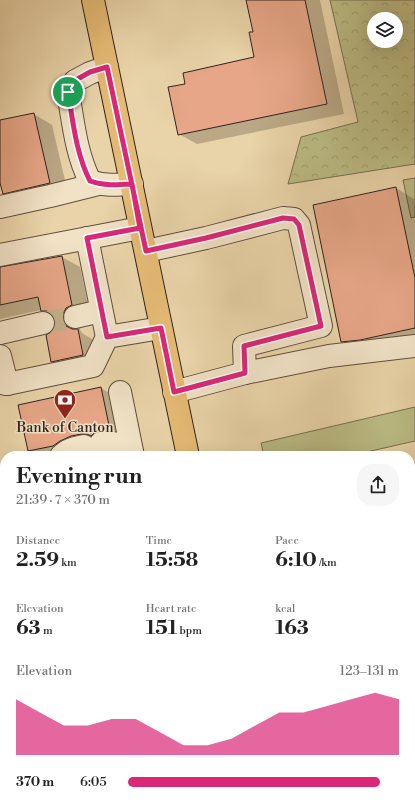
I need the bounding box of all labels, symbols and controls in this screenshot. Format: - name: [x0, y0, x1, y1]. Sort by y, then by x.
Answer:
- map controls: [367, 12, 403, 48]
- button: layers: [367, 12, 403, 48]
- pin: [51, 75, 85, 109]
- icon: arrive: [57, 81, 79, 103]
- bank icon: Bank of Canton: [52, 387, 78, 420]
- place label: Bank of Canton: [15, 419, 114, 437]
- text: Evening run: [16, 463, 142, 490]
- button: share: [357, 464, 399, 506]
- text: 21:39 · 7 × 370 m: [16, 492, 110, 508]
- text: Distance: [16, 534, 60, 548]
- text: Time: [146, 534, 172, 548]
- text: Pace: [275, 534, 299, 548]
- text: 2.59: [16, 548, 59, 573]
- text: 15:58: [146, 548, 198, 573]
- text: 6:10: [275, 548, 317, 573]
- text: km: [59, 556, 77, 570]
- text: /km: [317, 556, 337, 570]
- text: Elevation: [16, 602, 64, 616]
- text: Heart rate: [146, 602, 196, 616]
- text: kcal: [275, 602, 295, 616]
- text: 63: [16, 616, 41, 641]
- text: 151: [146, 616, 177, 641]
- text: 163: [275, 616, 309, 641]
- text: m: [41, 624, 53, 638]
- text: bpm: [177, 624, 202, 638]
- text: Elevation: [16, 663, 72, 679]
- text: 123–131 m: [339, 663, 399, 679]
- text: 370 m: [16, 774, 54, 790]
- text: 6:05: [80, 774, 107, 790]

